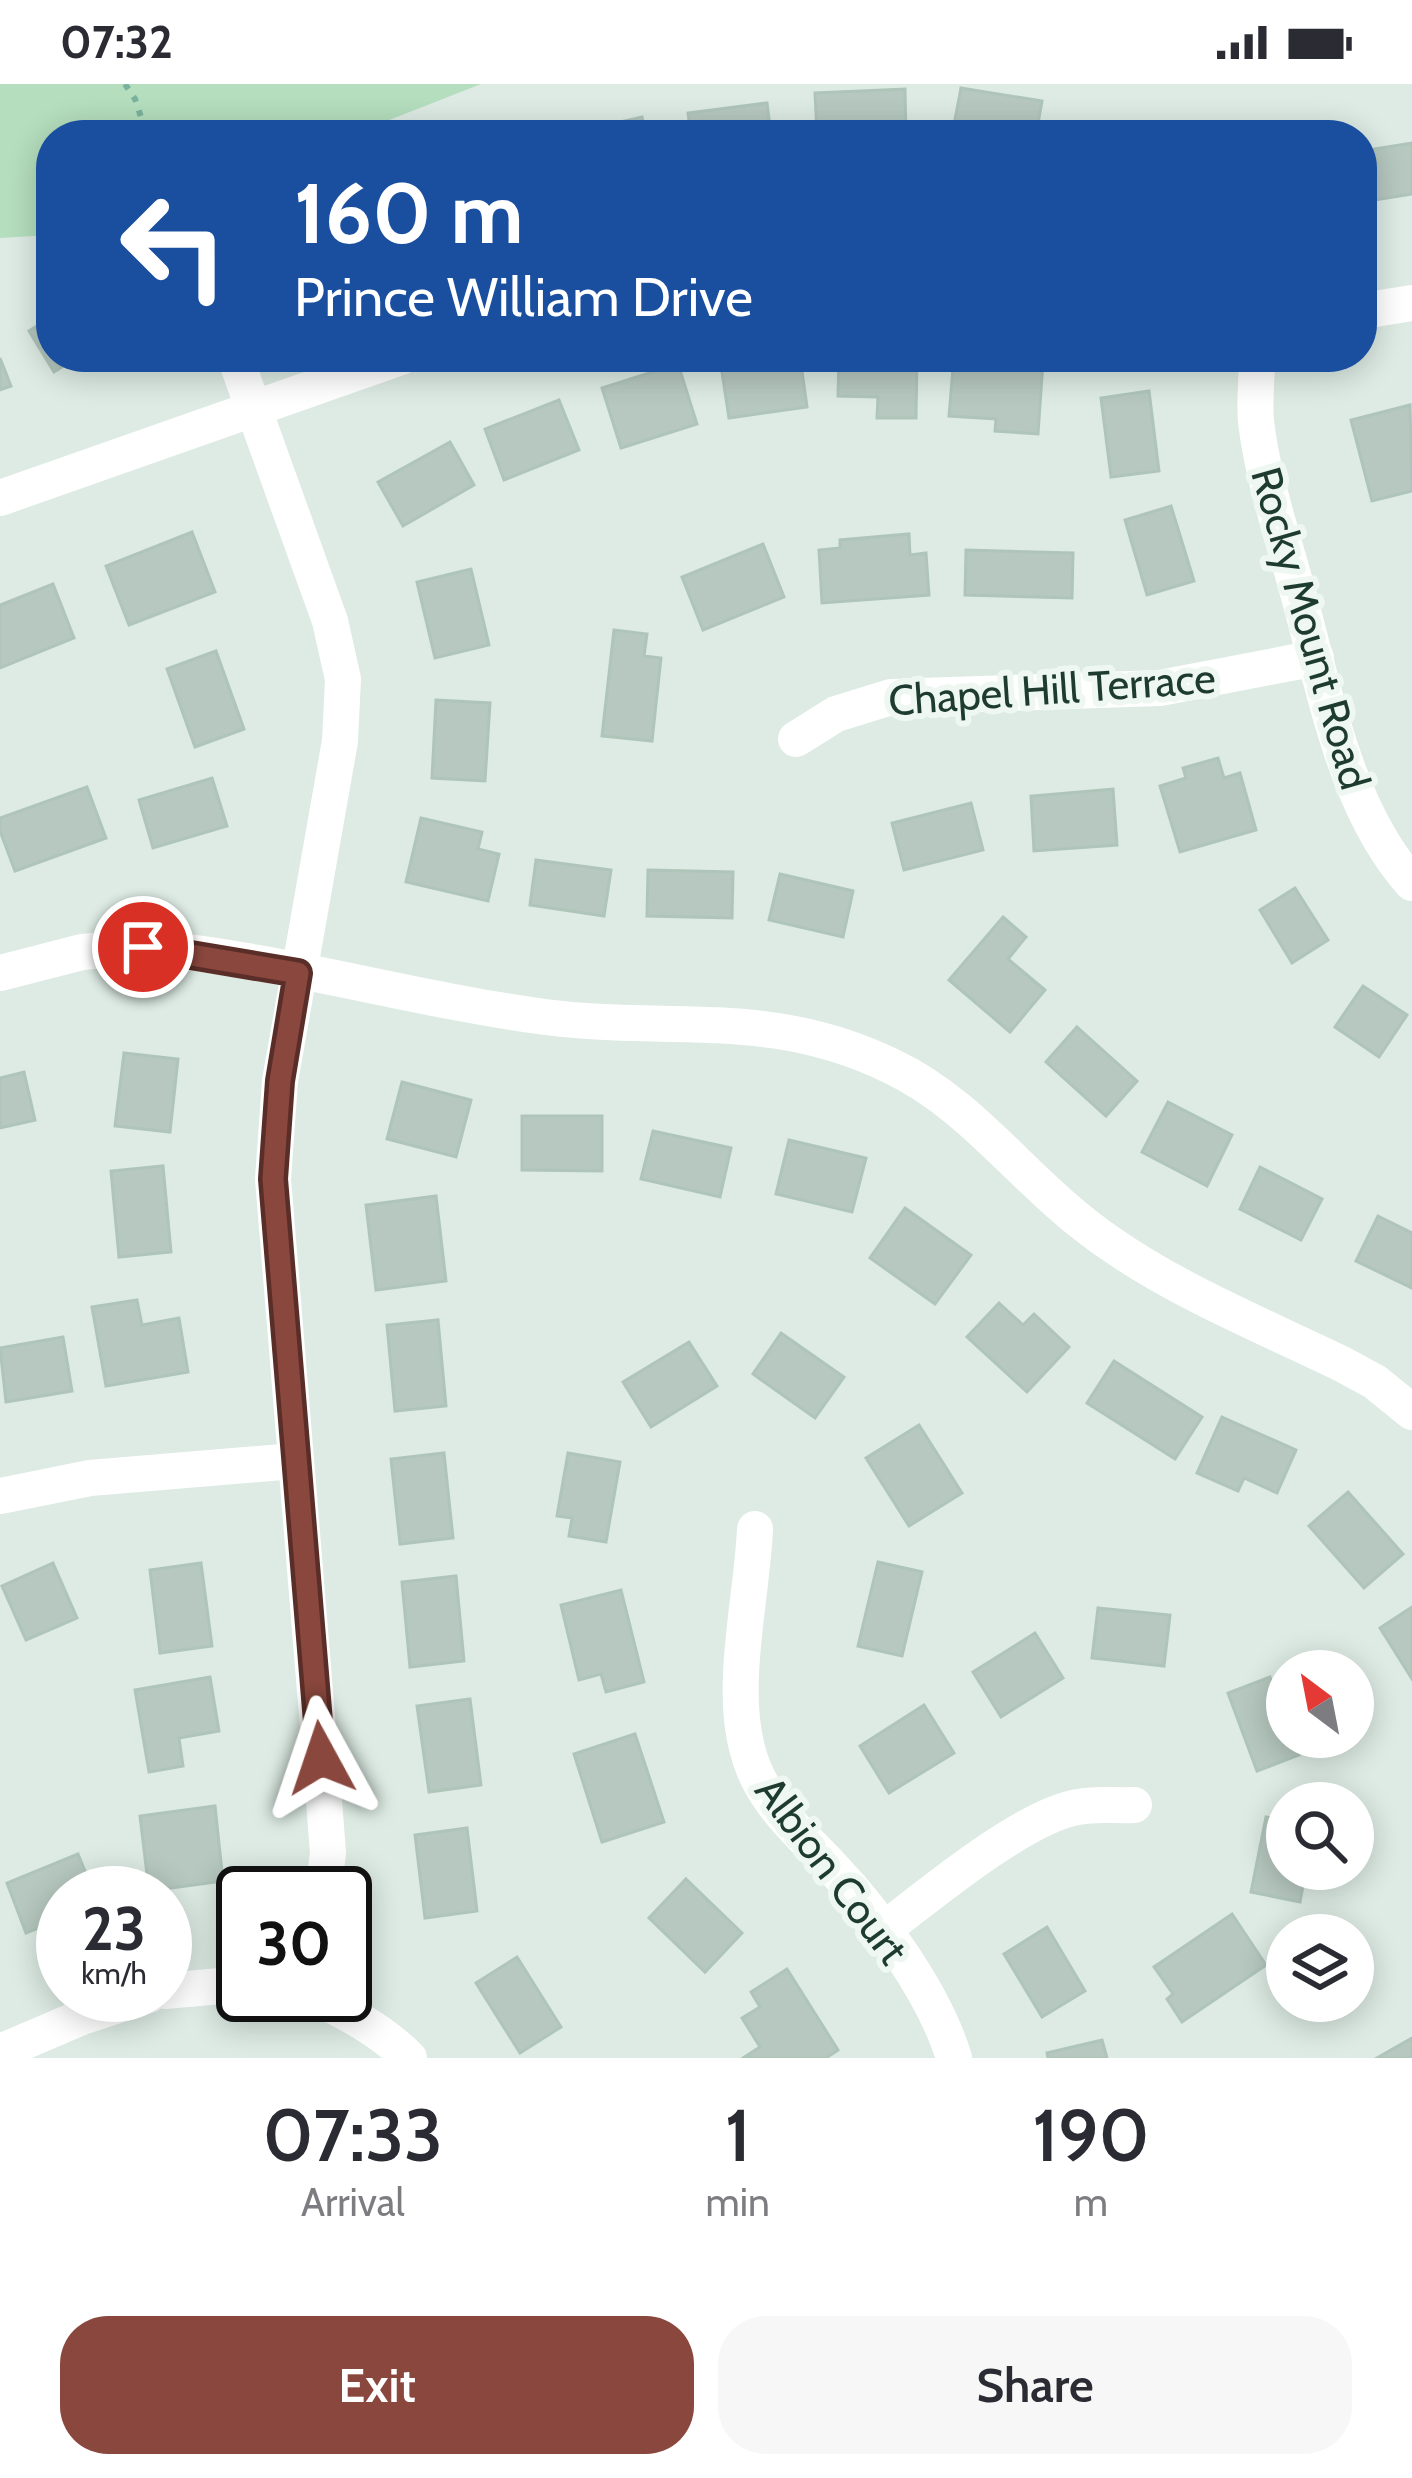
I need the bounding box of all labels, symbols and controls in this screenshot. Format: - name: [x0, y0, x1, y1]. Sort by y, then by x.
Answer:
- text: 07:32: [60, 15, 173, 69]
- text: 160 m: [294, 162, 523, 264]
- icon: left: [96, 168, 252, 324]
- text: Prince William Drive: [294, 264, 753, 330]
- street label: Rocky Mount Road: [1240, 461, 1382, 795]
- street label: Chapel Hill Terrace: [887, 652, 1217, 726]
- pin: [92, 896, 194, 998]
- icon: arrive: [110, 914, 176, 980]
- north arrow: [1266, 1650, 1374, 1758]
- map controls: [1266, 1650, 1374, 2022]
- position arrow: [258, 1695, 384, 1821]
- street label: Albion Court: [745, 1766, 919, 1974]
- button: search: [1266, 1782, 1374, 1890]
- speed limit sign: 30: [216, 1866, 372, 2022]
- text: 23: [82, 1892, 146, 1965]
- button: layers: [1266, 1914, 1374, 2022]
- text: km/h: [81, 1955, 147, 1992]
- text: 07:33: [263, 2092, 443, 2179]
- text: 1: [725, 2092, 750, 2179]
- text: 190: [1033, 2092, 1149, 2179]
- text: Arrival: [301, 2178, 405, 2226]
- text: min: [706, 2178, 770, 2226]
- text: m: [1074, 2178, 1108, 2226]
- button: Exit: [60, 2316, 694, 2454]
- button: Share: [718, 2316, 1352, 2454]

